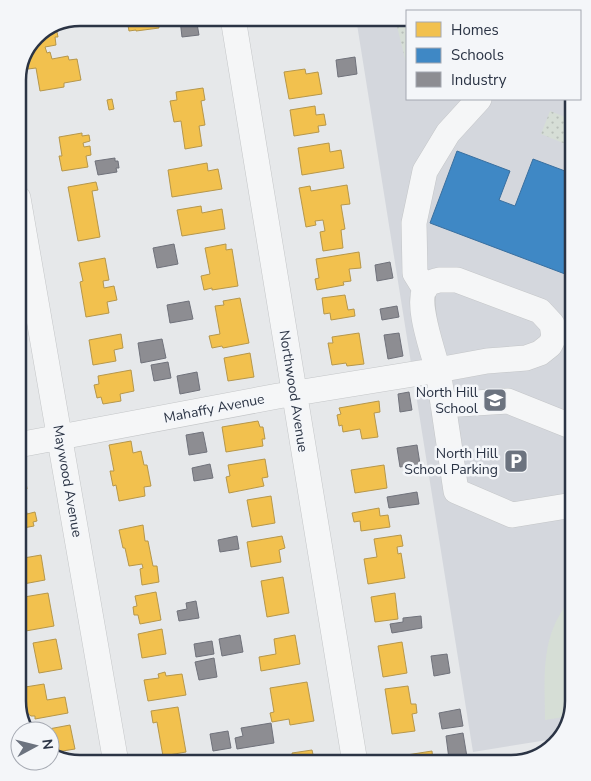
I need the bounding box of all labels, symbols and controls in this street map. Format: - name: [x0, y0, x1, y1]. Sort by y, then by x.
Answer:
- legend: [406, 10, 581, 100]
- text: Homes: [451, 20, 499, 40]
- text: Schools: [451, 45, 504, 65]
- text: Industry: [451, 70, 507, 90]
- street label: Northwood Avenue: [275, 329, 313, 453]
- place label: North Hill School: [416, 383, 479, 418]
- school or university icon: North Hill School: [482, 387, 508, 413]
- street label: Mahaffy Avenue: [162, 389, 266, 428]
- street label: Maywood Avenue: [48, 424, 87, 539]
- place label: North Hill School Parking: [404, 444, 499, 479]
- parking icon: North Hill School Parking: [503, 448, 529, 474]
- north arrow: [10, 721, 60, 771]
- text: N: [37, 738, 57, 751]

